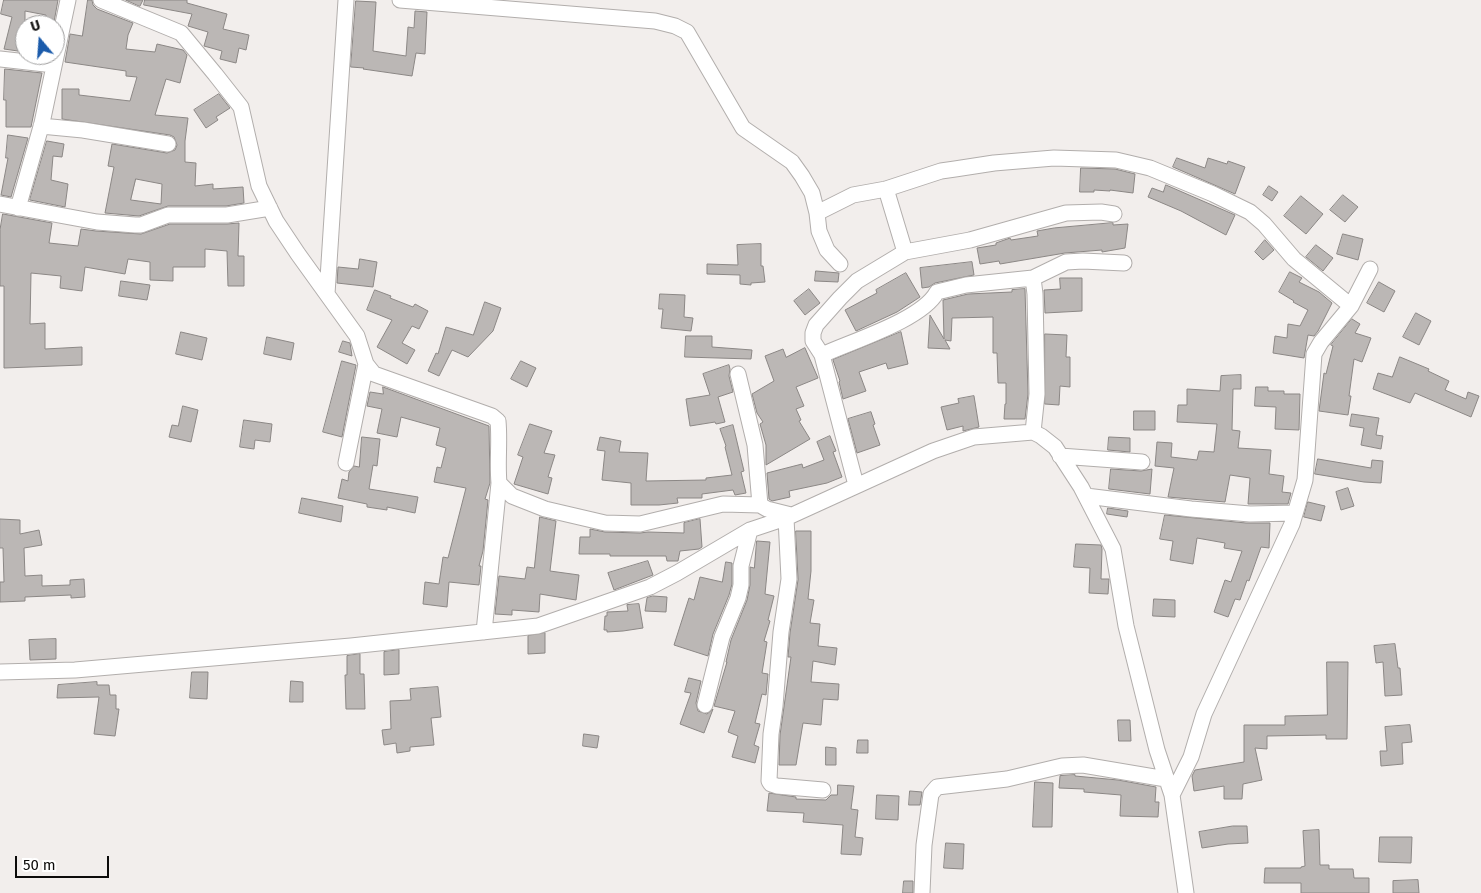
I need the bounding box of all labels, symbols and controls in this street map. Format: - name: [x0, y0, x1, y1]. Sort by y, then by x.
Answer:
- north arrow: [15, 15, 65, 65]
- text: U: [29, 17, 42, 36]
- scale bar: [18, 846, 111, 878]
- text: 50 m: [23, 856, 56, 874]

